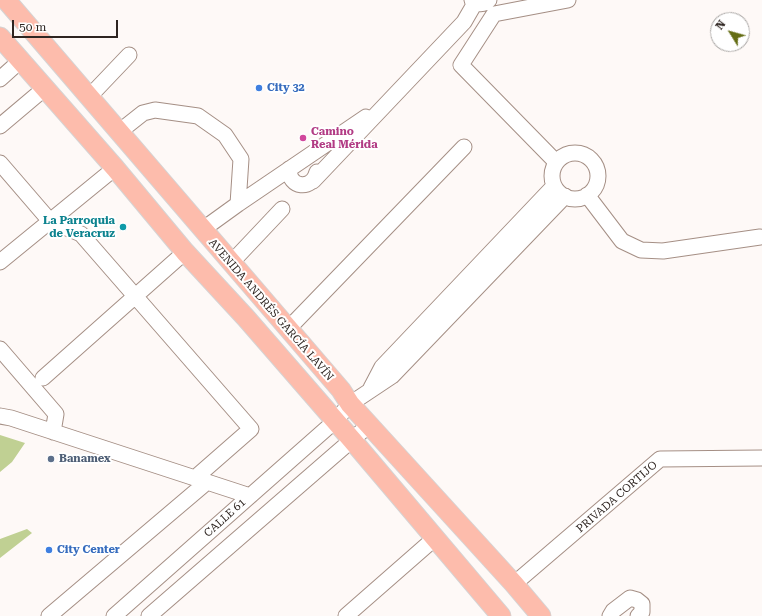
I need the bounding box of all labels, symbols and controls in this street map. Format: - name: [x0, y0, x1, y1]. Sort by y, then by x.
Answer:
- scale bar: [14, 12, 120, 38]
- north arrow: [710, 12, 750, 52]
- text: N: [713, 18, 729, 32]
- text: 50 m: [19, 20, 46, 34]
- place label: City 32: [267, 81, 305, 95]
- marker: City 32: [254, 83, 264, 93]
- place label: Camino Real Mérida: [311, 125, 378, 151]
- marker: Camino Real Mérida: [298, 133, 308, 143]
- place label: La Parroquia de Veracruz: [43, 214, 115, 240]
- marker: La Parroquia de Veracruz: [118, 222, 128, 232]
- street label: AVENIDA ANDRÉS GARCÍA LAVÍN: [206, 236, 336, 384]
- place label: Banamex: [59, 452, 111, 466]
- marker: Banamex: [46, 454, 56, 464]
- street label: PRIVADA CORTIJO: [574, 458, 660, 536]
- street label: CALLE 61: [202, 496, 248, 540]
- place label: City Center: [57, 543, 120, 557]
- marker: City Center: [44, 545, 54, 555]

